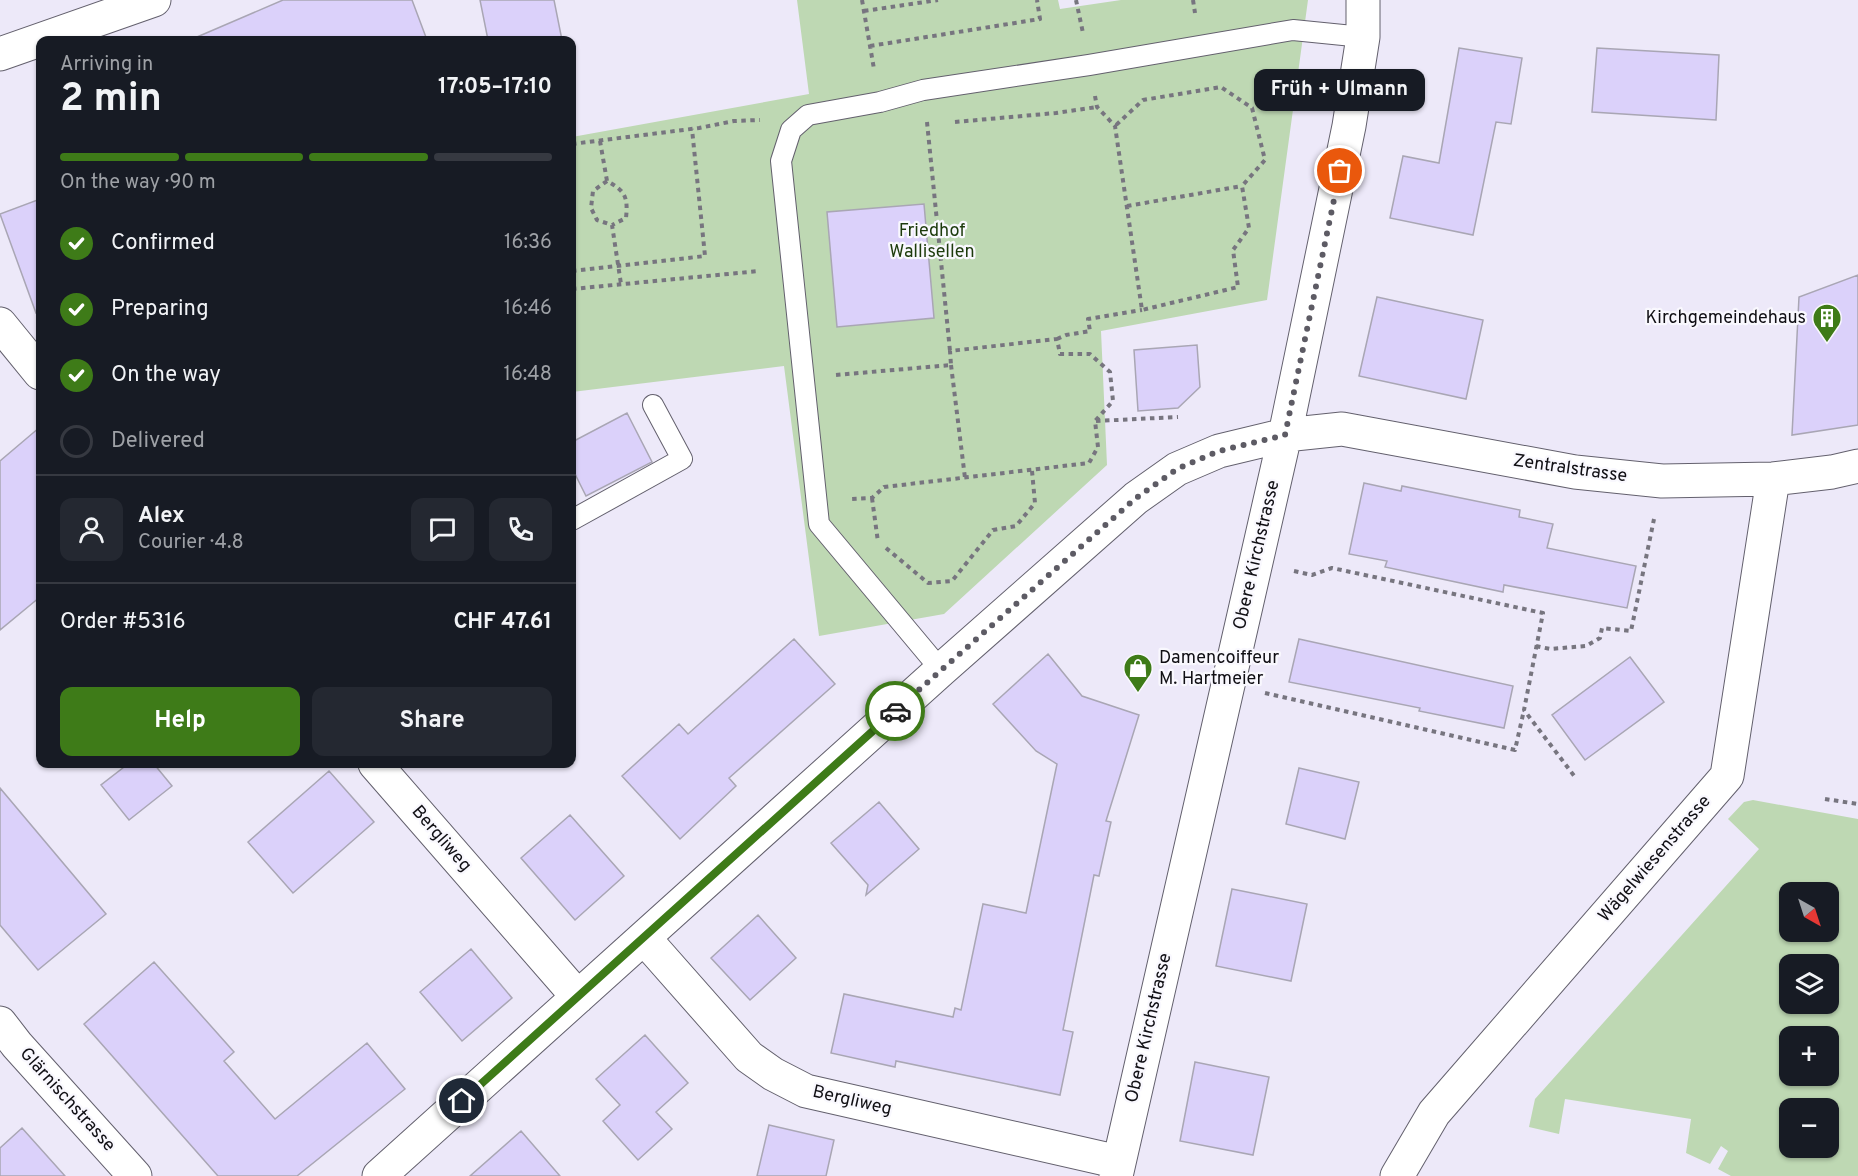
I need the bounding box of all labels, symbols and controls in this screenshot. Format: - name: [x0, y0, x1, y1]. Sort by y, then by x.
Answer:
- text: Arriving in: [60, 52, 153, 78]
- callout: Früh + Ulmann: [1254, 69, 1426, 111]
- text: 17:05–17:10: [438, 74, 552, 101]
- text: 2 min: [60, 76, 162, 125]
- text: Früh + Ulmann: [1271, 77, 1408, 103]
- pin: [1314, 145, 1365, 196]
- icon: bag: [1323, 154, 1356, 187]
- text: On the way · 90 m: [60, 170, 216, 196]
- park label: Friedhof Wallisellen: [889, 220, 975, 264]
- icon: check: [60, 227, 93, 260]
- text: Confirmed: [111, 230, 215, 257]
- text: 16:36: [504, 230, 552, 256]
- icon: check: [60, 293, 93, 326]
- text: Preparing: [111, 296, 209, 323]
- text: 16:46: [504, 296, 552, 322]
- building icon: Kirchgemeindehaus: [1811, 302, 1843, 344]
- place label: Kirchgemeindehaus: [1645, 307, 1806, 330]
- icon: check: [60, 359, 93, 392]
- text: On the way: [111, 362, 221, 389]
- text: 16:48: [503, 362, 552, 388]
- text: Delivered: [111, 428, 205, 455]
- street label: Zentralstrasse: [1512, 450, 1628, 488]
- street label: Obere Kirchstrasse: [1229, 478, 1285, 632]
- button: person: [60, 498, 123, 561]
- button: chat: [411, 498, 474, 561]
- button: phone: [489, 498, 552, 561]
- text: Alex: [138, 503, 185, 530]
- text: Courier · 4.8: [138, 530, 244, 556]
- text: Order #5316: [60, 609, 186, 636]
- text: CHF 47.61: [453, 609, 552, 636]
- place label: Damencoiffeur M. Hartmeier: [1159, 647, 1279, 691]
- shop icon: Damencoiffeur M. Hartmeier: [1122, 652, 1154, 694]
- courier: [865, 681, 925, 741]
- button: Help: [60, 687, 300, 756]
- button: Share: [312, 687, 552, 756]
- icon: car: [879, 695, 912, 728]
- street label: Wägelwiesenstrasse: [1594, 791, 1716, 927]
- street label: Bergliweg: [406, 801, 476, 877]
- north arrow: [1779, 882, 1839, 942]
- map controls: [1779, 882, 1839, 1158]
- street label: Obere Kirchstrasse: [1121, 951, 1177, 1105]
- button: layers: [1779, 954, 1839, 1014]
- button: +: [1779, 1026, 1839, 1086]
- street label: Glärnischstrasse: [14, 1043, 120, 1157]
- pin: [436, 1075, 487, 1126]
- street label: Bergliweg: [810, 1081, 894, 1121]
- icon: home: [445, 1084, 478, 1117]
- button: −: [1779, 1098, 1839, 1158]

